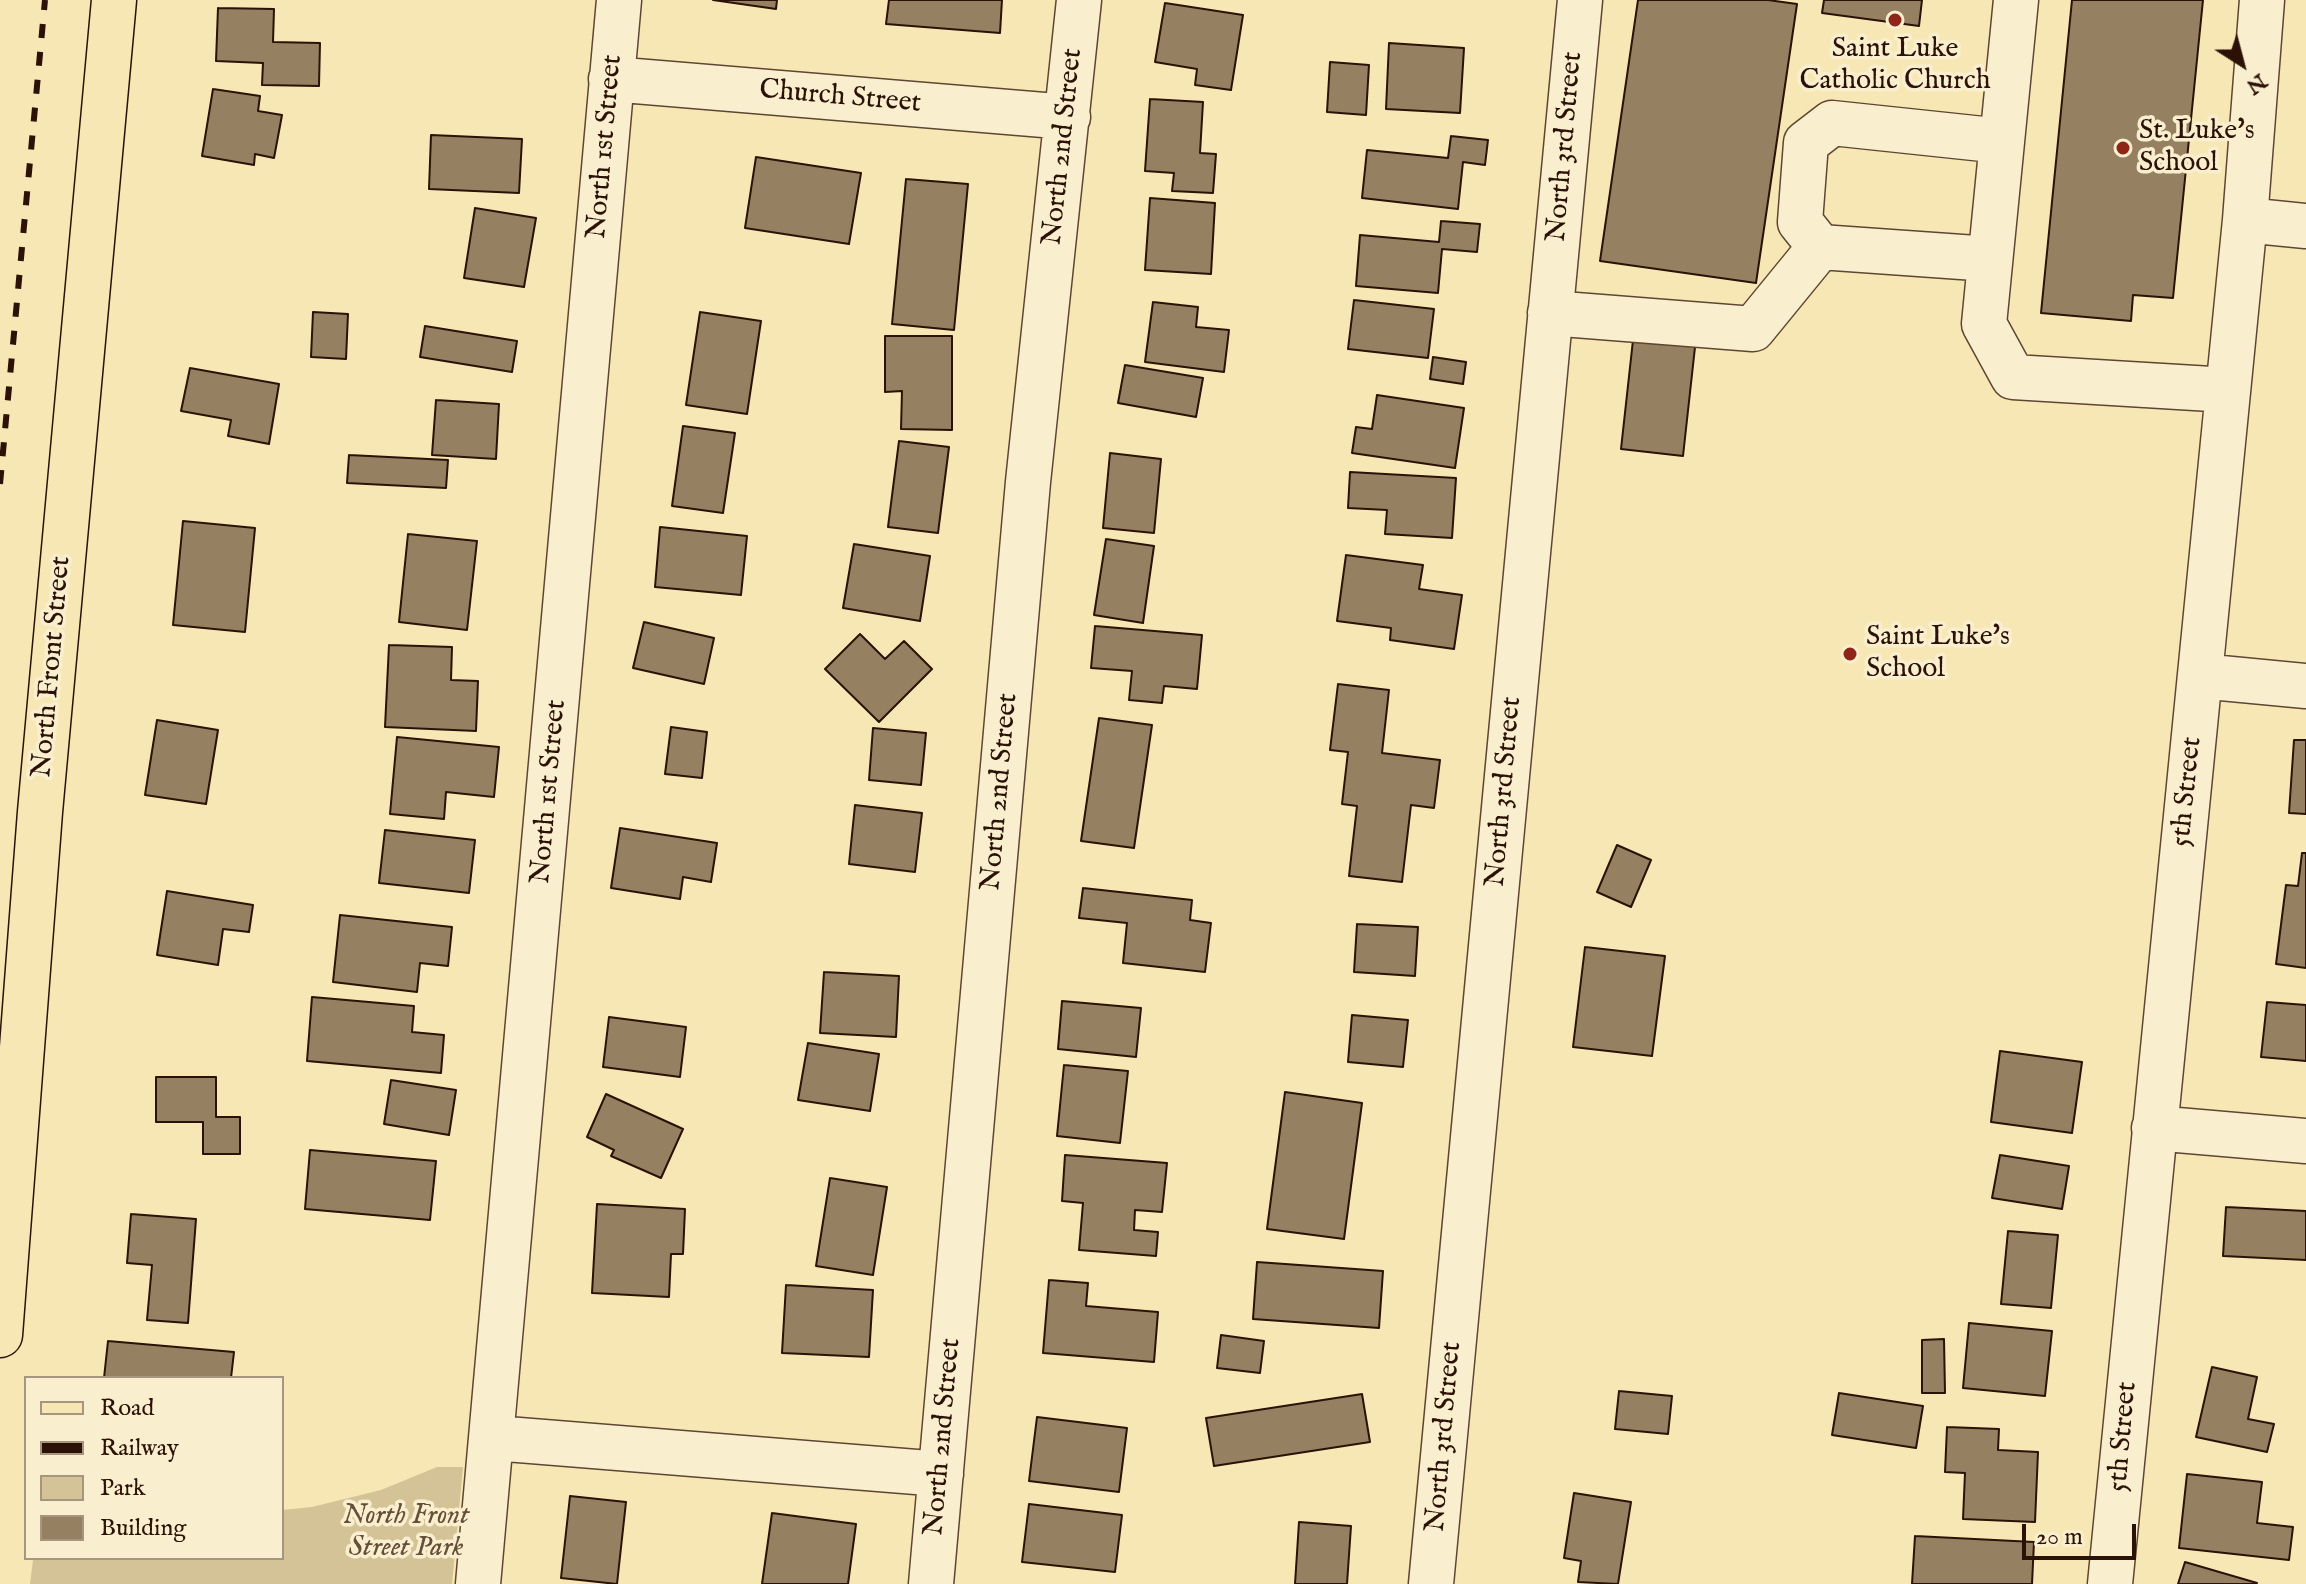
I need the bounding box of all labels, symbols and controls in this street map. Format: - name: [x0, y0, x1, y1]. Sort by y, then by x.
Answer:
- marker: Saint Luke Catholic Church: [1886, 11, 1904, 29]
- north arrow: [2202, 24, 2282, 104]
- place label: Saint Luke Catholic Church: [1799, 33, 1991, 99]
- street label: North 2nd Street: [1037, 47, 1091, 247]
- street label: North 3rd Street: [1541, 51, 1591, 243]
- street label: North 1st Street: [581, 53, 631, 241]
- text: N: [2240, 66, 2272, 100]
- street label: Church Street: [758, 74, 922, 122]
- place label: St. Luke's School: [2139, 115, 2255, 181]
- marker: St. Luke's School: [2114, 139, 2132, 157]
- street label: North Front Street: [27, 555, 79, 779]
- place label: Saint Luke's School: [1866, 621, 2010, 687]
- marker: Saint Luke's School: [1841, 645, 1859, 663]
- street label: North 2nd Street: [976, 692, 1026, 892]
- street label: North 3rd Street: [1480, 696, 1530, 888]
- street label: North 1st Street: [525, 698, 575, 886]
- street label: 5th Street: [2166, 735, 2210, 849]
- street label: North 2nd Street: [919, 1337, 969, 1537]
- street label: North 3rd Street: [1420, 1341, 1470, 1533]
- legend: [24, 1376, 284, 1560]
- street label: 5th Street: [2102, 1381, 2146, 1493]
- text: Road: [100, 1393, 154, 1424]
- text: Railway: [100, 1433, 179, 1464]
- text: Park: [100, 1473, 146, 1504]
- park label: North Front Street Park: [343, 1500, 469, 1566]
- scale bar: [2026, 1508, 2140, 1558]
- text: Building: [100, 1513, 186, 1544]
- text: 20 m: [2036, 1522, 2083, 1553]

